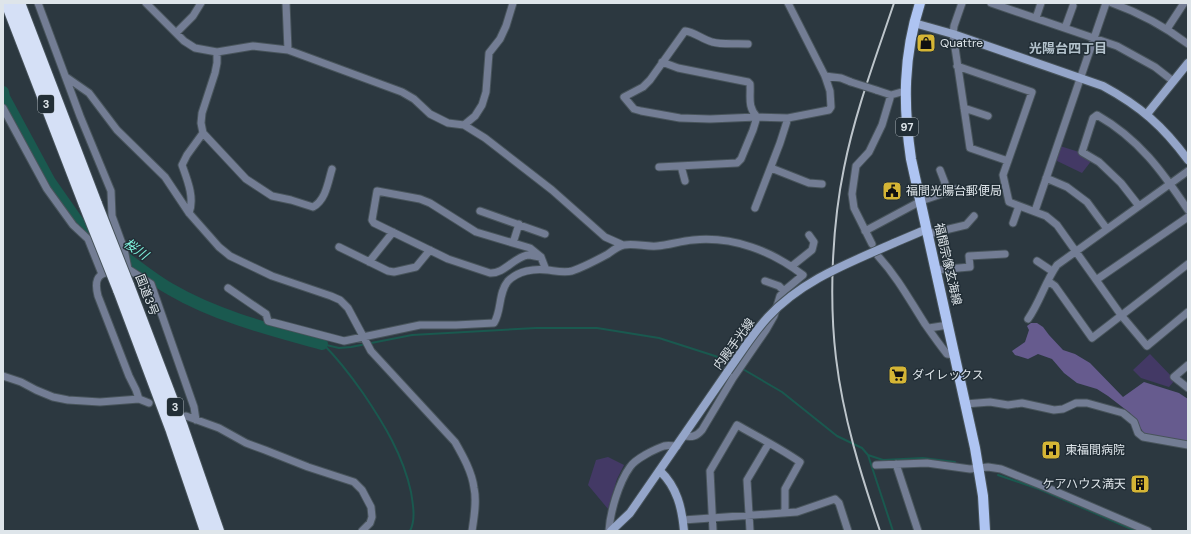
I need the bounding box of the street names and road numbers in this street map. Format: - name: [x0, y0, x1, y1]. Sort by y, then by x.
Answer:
- road number: 3: [38, 95, 54, 113]
- road number: 97: [896, 118, 918, 136]
- street label: 福間宗像玄海線: [931, 221, 965, 307]
- street label: 国道3号: [132, 272, 162, 318]
- street label: 内殿手光線: [710, 315, 758, 373]
- road number: 3: [167, 398, 183, 416]

